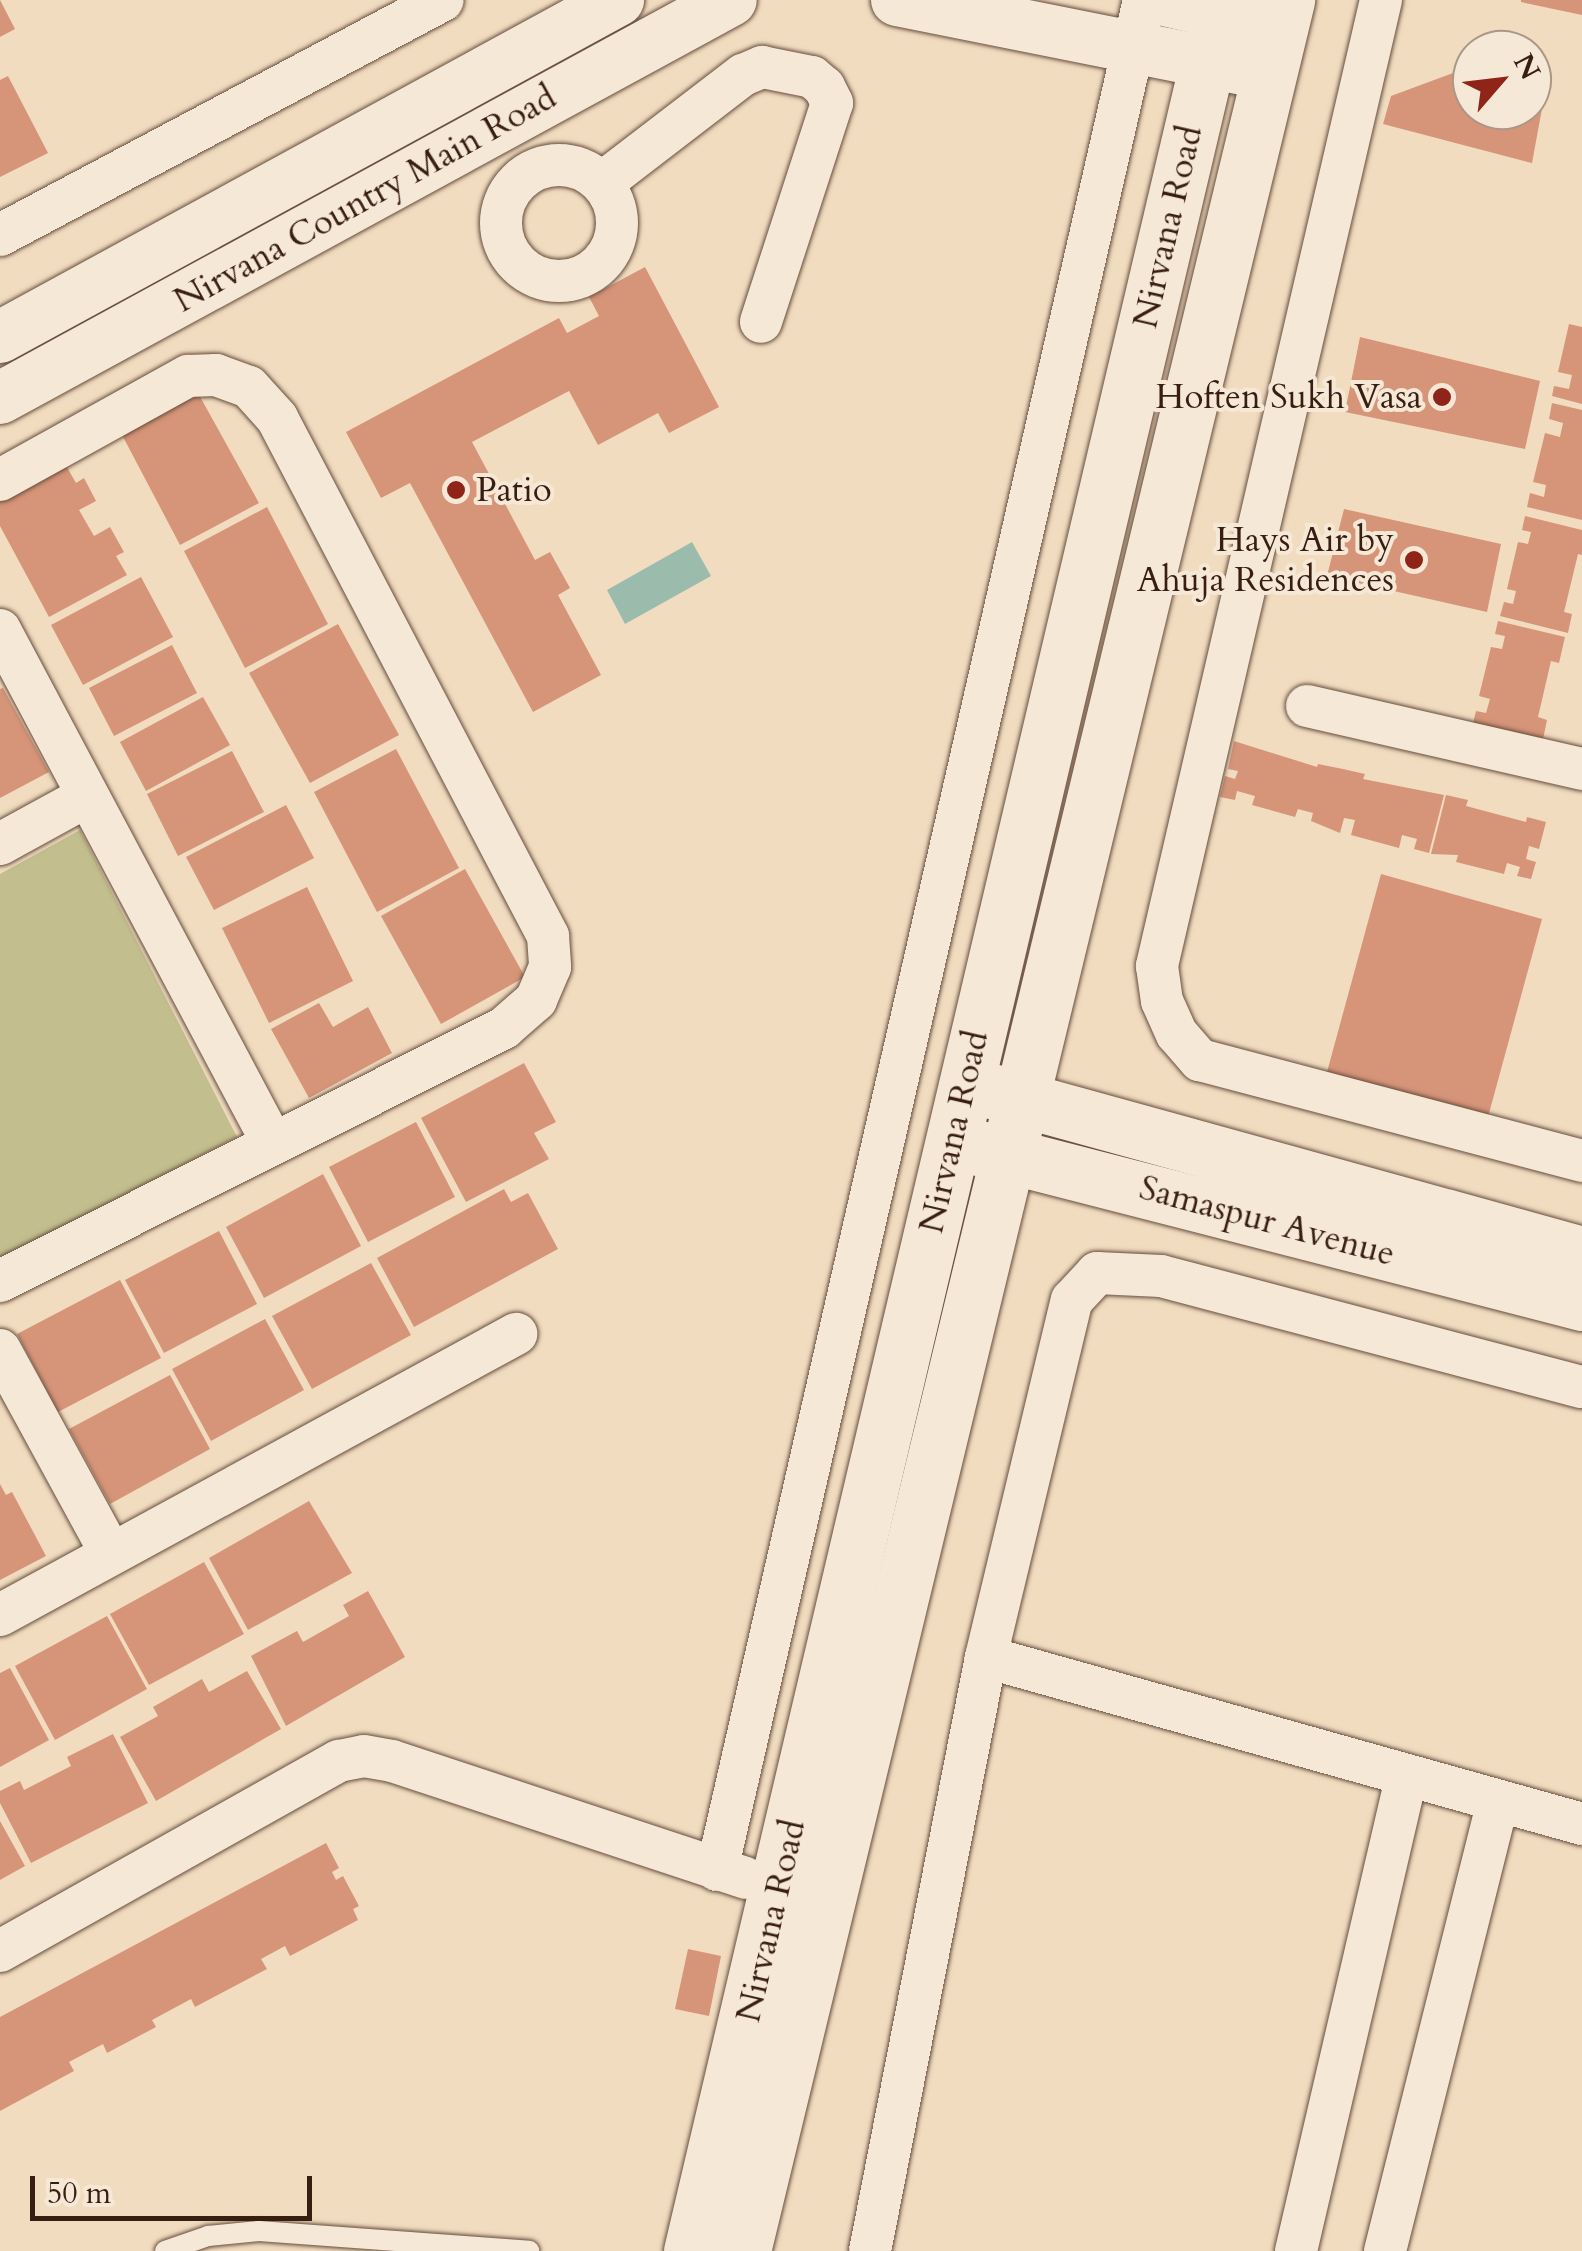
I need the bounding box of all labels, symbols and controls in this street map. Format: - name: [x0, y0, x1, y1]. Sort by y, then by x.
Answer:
- north arrow: [1452, 30, 1552, 130]
- text: N: [1504, 47, 1549, 86]
- street label: Nirvana Country Main Road: [167, 76, 563, 322]
- street label: Nirvana Road: [1124, 122, 1212, 332]
- place label: Hoften Sukh Vasa: [1155, 376, 1422, 418]
- marker: Hoften Sukh Vasa: [1431, 386, 1453, 408]
- place label: Patio: [476, 469, 552, 511]
- marker: Patio: [445, 479, 467, 501]
- place label: Hays Air by Ahuja Residences: [1137, 519, 1394, 601]
- marker: Hays Air by Ahuja Residences: [1403, 549, 1425, 571]
- street label: Nirvana Road: [910, 1027, 998, 1237]
- street label: Samaspur Avenue: [1135, 1167, 1399, 1275]
- street label: Nirvana Road: [727, 1816, 815, 2026]
- scale bar: [35, 2156, 318, 2218]
- text: 50 m: [47, 2173, 111, 2214]

